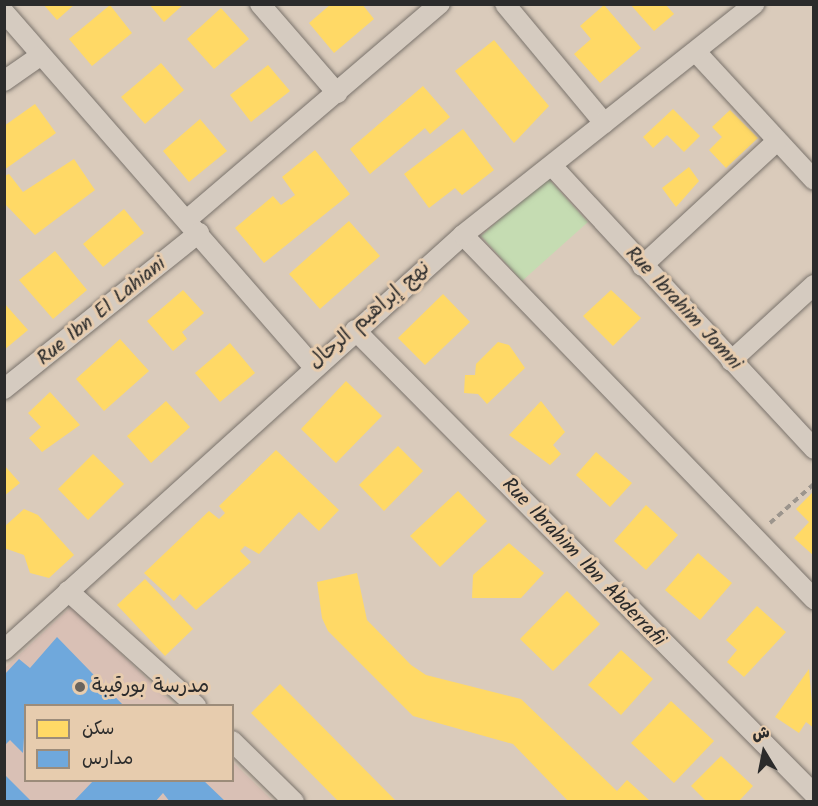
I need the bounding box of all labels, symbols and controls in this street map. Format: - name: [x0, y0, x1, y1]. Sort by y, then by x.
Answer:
- street label: Rue Ibrahim Jomni: [620, 242, 746, 376]
- street label: Rue Ibn El Lahiani: [33, 253, 171, 371]
- street label: نهج إبراهيم الرحال: [304, 257, 436, 375]
- street label: Rue Ibrahim Ibn Abderrafii: [496, 474, 670, 652]
- place label: مدرسة بورقيبة: [92, 675, 209, 699]
- marker: مدرسة بورقيبة: [73, 680, 87, 694]
- legend: [24, 704, 234, 782]
- text: سكن: [82, 715, 114, 744]
- text: ش: [750, 720, 772, 748]
- north arrow: [734, 722, 794, 782]
- text: مدارس: [82, 745, 133, 774]

